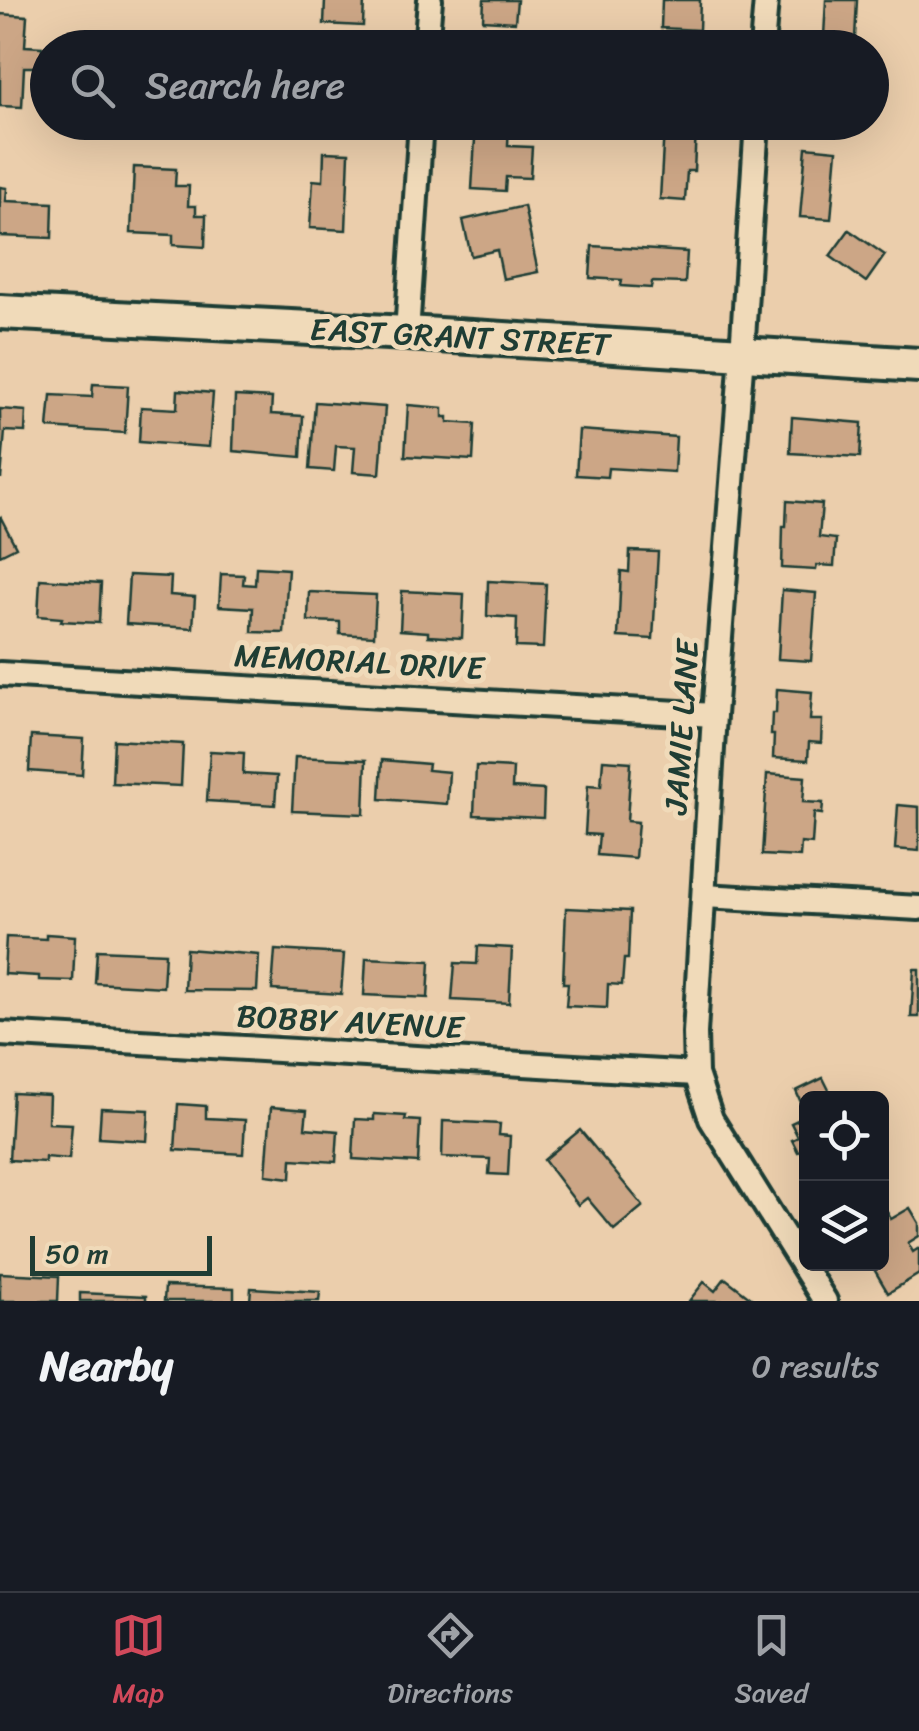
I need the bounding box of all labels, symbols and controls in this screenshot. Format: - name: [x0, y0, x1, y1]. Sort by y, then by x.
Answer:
- search box: [30, 30, 889, 140]
- text: Search here: [145, 52, 345, 119]
- icon: search: [65, 58, 120, 113]
- street label: EAST GRANT STREET: [309, 301, 614, 373]
- street label: MEMORIAL DRIVE: [233, 627, 487, 697]
- street label: JAMIE LANE: [647, 635, 717, 817]
- street label: BOBBY AVENUE: [235, 988, 467, 1057]
- map controls: [799, 1091, 889, 1271]
- button: locate: [799, 1091, 889, 1181]
- button: layers: [799, 1181, 889, 1271]
- text: 50 m: [45, 1229, 109, 1278]
- scale bar: [30, 1231, 212, 1276]
- text: Nearby: [40, 1329, 173, 1403]
- text: 0 results: [751, 1338, 879, 1395]
- tab: Map: [111, 1608, 166, 1717]
- tab: Directions: [387, 1608, 513, 1717]
- tab: Saved: [734, 1608, 808, 1717]

